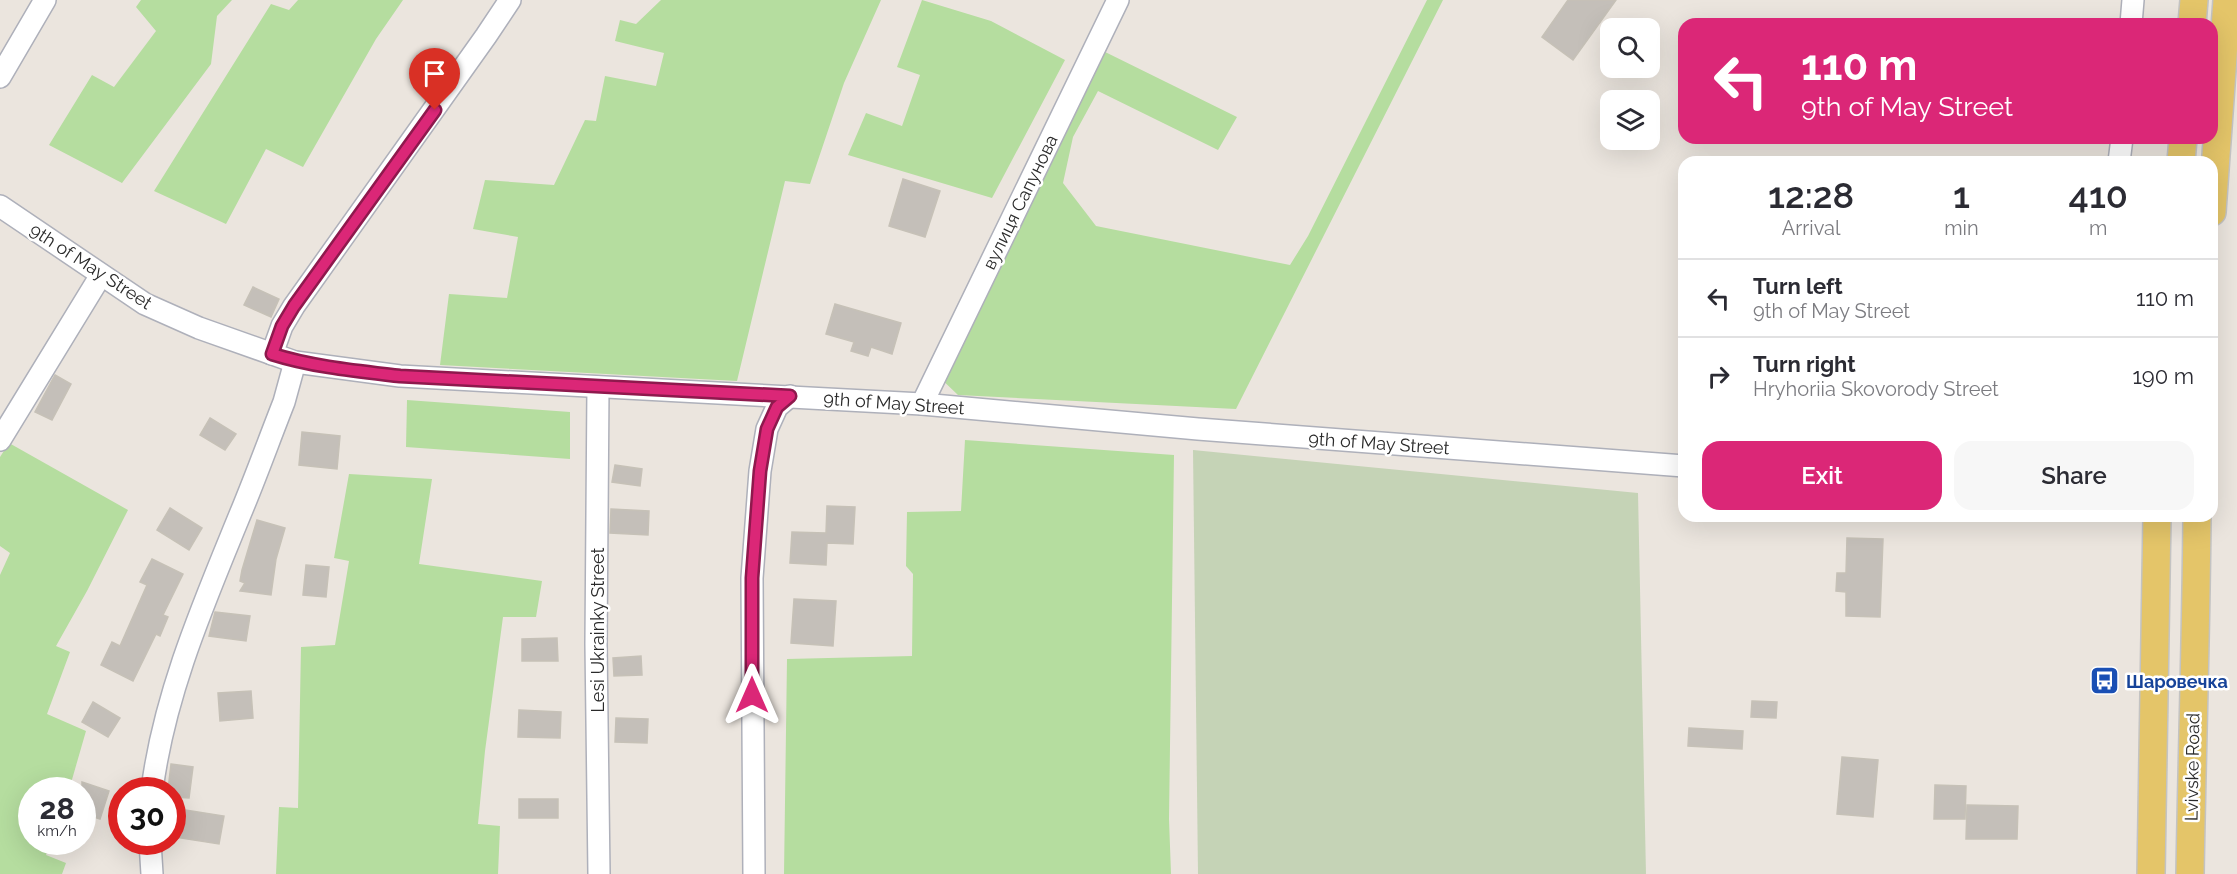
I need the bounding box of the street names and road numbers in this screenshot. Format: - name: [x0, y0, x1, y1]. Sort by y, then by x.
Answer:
- street label: вулиця Сапунова: [978, 131, 1062, 273]
- street label: 9th of May Street: [26, 219, 156, 313]
- street label: 9th of May Street: [823, 388, 965, 418]
- street label: 9th of May Street: [1308, 428, 1450, 458]
- street label: Lesi Ukrainky Street: [587, 548, 608, 712]
- street label: Lvivske Road: [2181, 713, 2203, 821]

